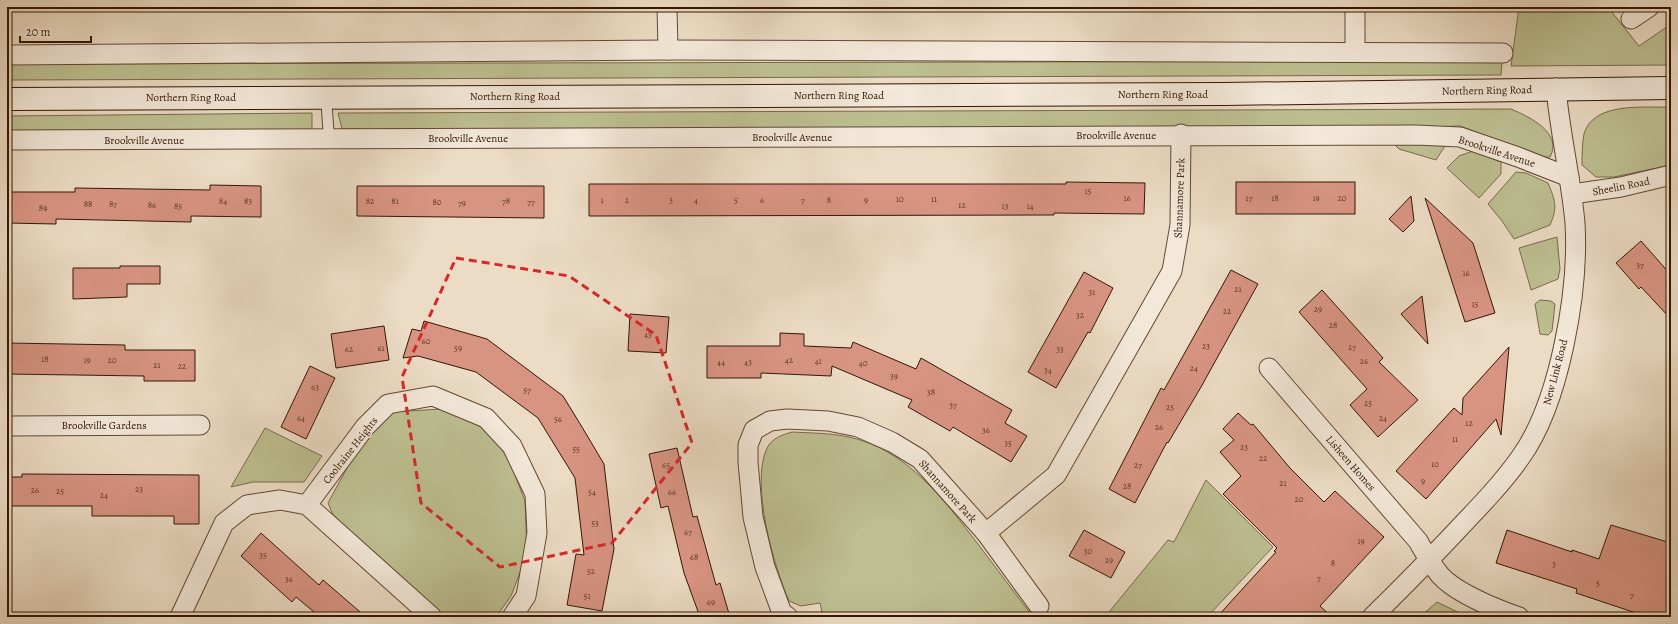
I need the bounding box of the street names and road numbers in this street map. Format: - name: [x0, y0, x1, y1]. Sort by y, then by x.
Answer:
- street label: Northern Ring Road: [1442, 82, 1533, 99]
- street label: Northern Ring Road: [1118, 87, 1208, 102]
- street label: Northern Ring Road: [794, 88, 884, 103]
- street label: Northern Ring Road: [470, 89, 560, 104]
- street label: Northern Ring Road: [146, 90, 236, 105]
- street label: Brookville Avenue: [1076, 128, 1156, 143]
- street label: Brookville Avenue: [752, 130, 832, 145]
- street label: Brookville Avenue: [428, 131, 508, 146]
- street label: Brookville Avenue: [1456, 132, 1537, 171]
- street label: Brookville Avenue: [104, 133, 184, 148]
- street label: Shannamore Park: [1171, 157, 1188, 238]
- street label: Sheelin Road: [1591, 174, 1651, 199]
- street label: New Link Road: [1539, 337, 1572, 407]
- street label: Coolraine Heights: [319, 414, 381, 487]
- street label: Brookville Gardens: [61, 418, 147, 433]
- street label: Lisheen Homes: [1322, 432, 1379, 494]
- street label: Shannamore Park: [915, 456, 980, 527]

